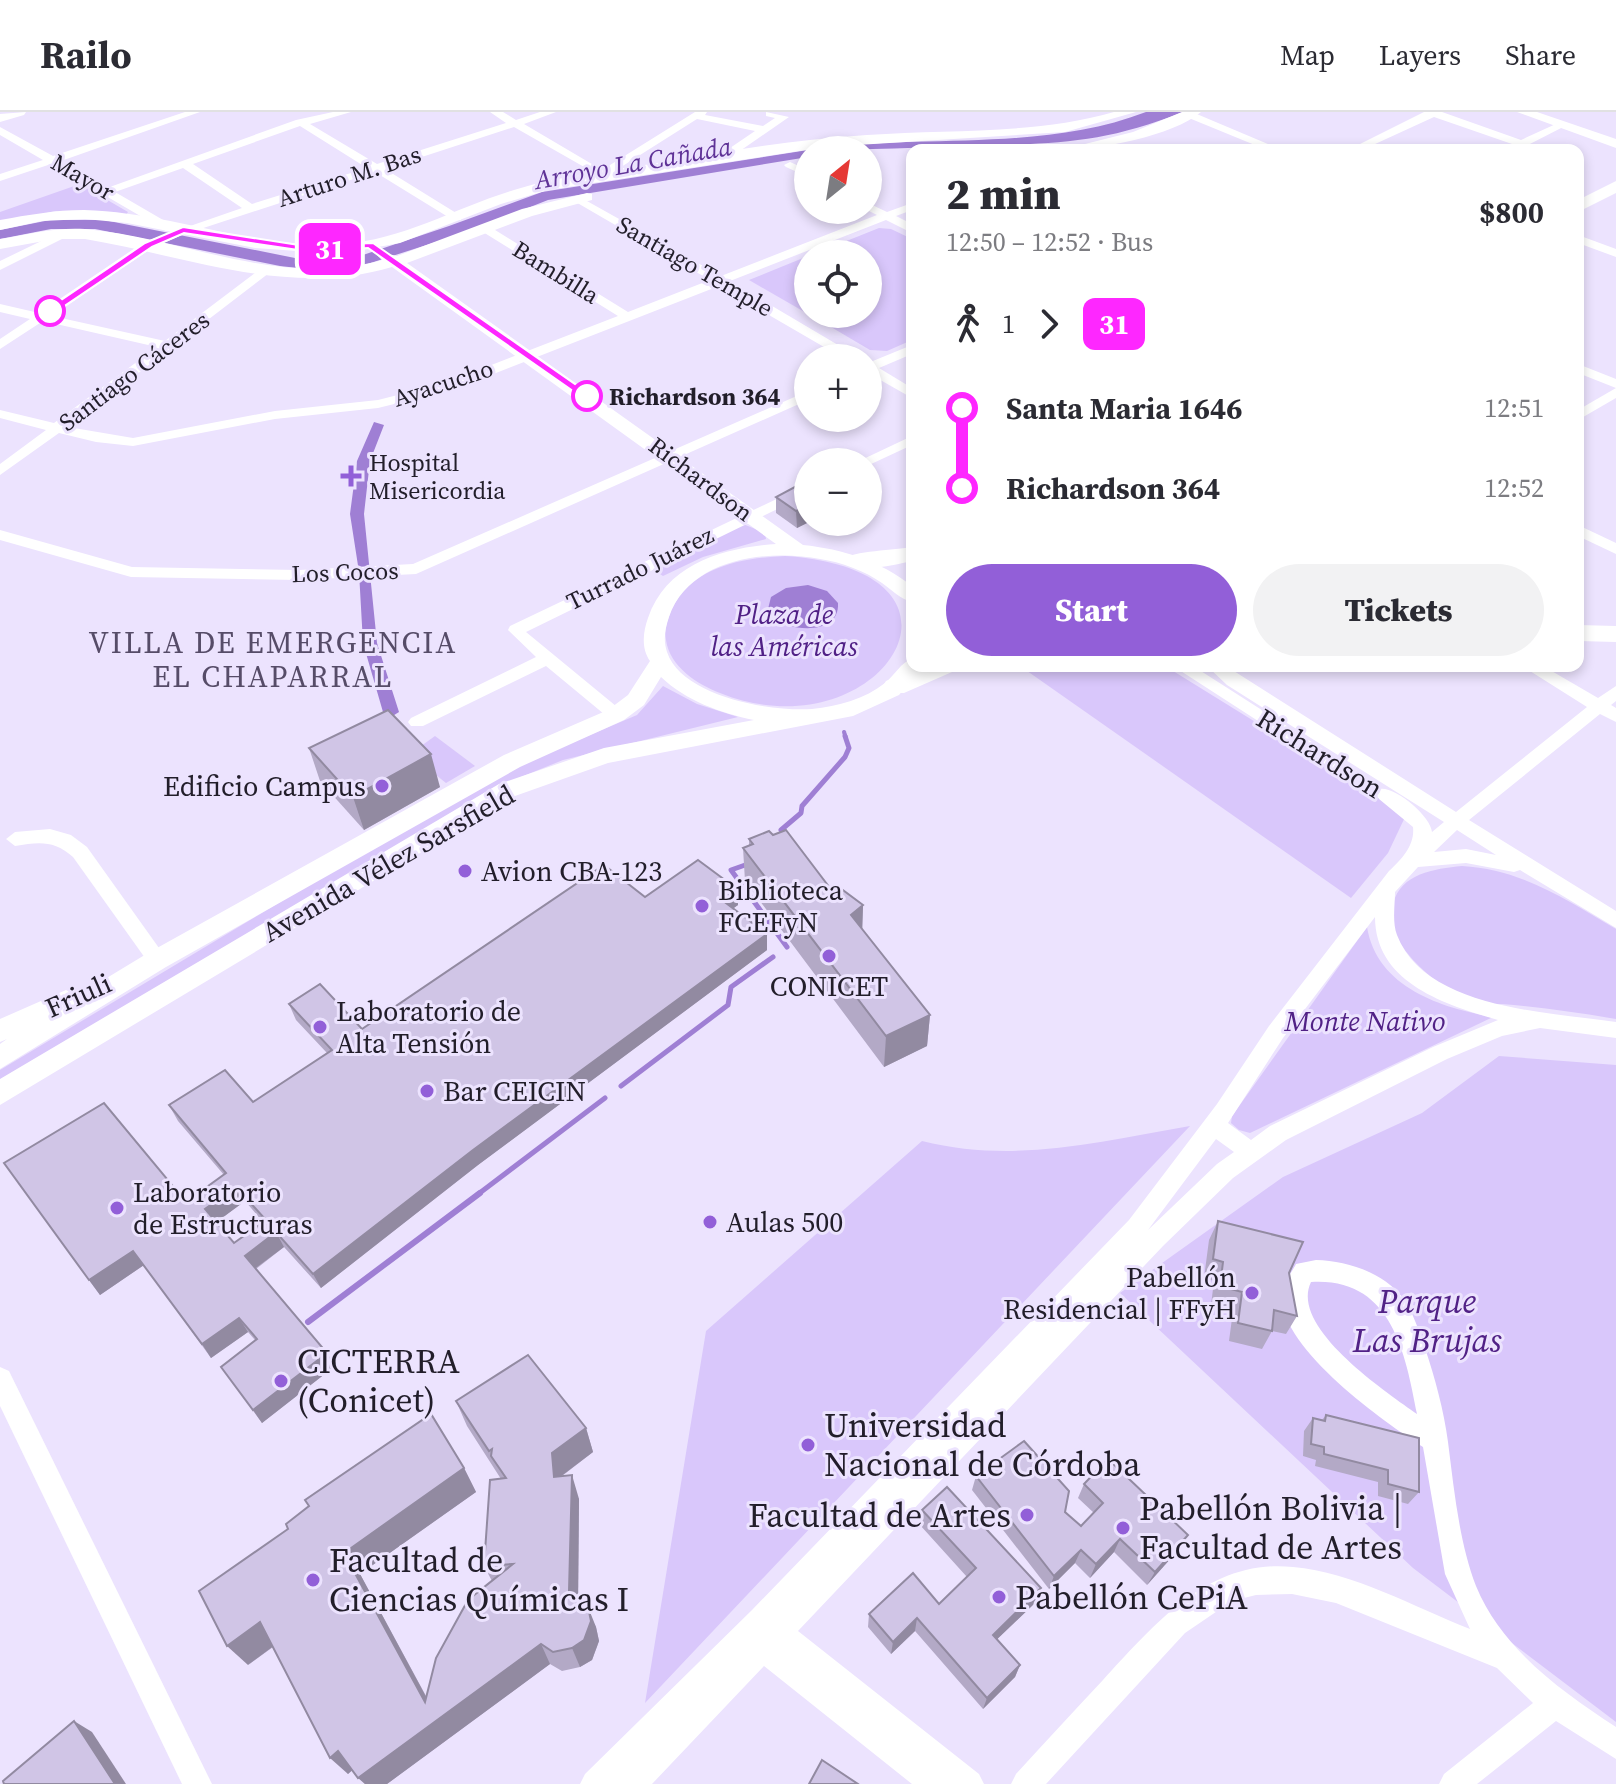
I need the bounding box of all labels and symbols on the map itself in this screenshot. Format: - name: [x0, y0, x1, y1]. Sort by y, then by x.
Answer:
- water label: Arroyo La Cañada: [530, 128, 735, 198]
- north arrow: [794, 136, 882, 224]
- street label: Arturo M. Bas: [273, 137, 425, 215]
- street label: Mayor: [45, 146, 121, 208]
- street label: Santiago Temple: [611, 208, 779, 324]
- line badge: 31: [294, 223, 366, 275]
- street label: Bambilla: [507, 233, 606, 312]
- unlabelled marker: [35, 296, 65, 326]
- street label: Santiago Cáceres: [52, 303, 216, 439]
- street label: Ayacucho: [389, 351, 497, 415]
- place label: Richardson 364: [609, 380, 780, 413]
- marker: Richardson 364: [572, 381, 602, 411]
- street label: Richardson: [642, 429, 760, 529]
- place label: Hospital Misericordia: [369, 446, 506, 507]
- marker: Hospital Misericordia: [340, 465, 362, 487]
- street label: Turrado Juárez: [561, 518, 719, 618]
- street label: Los Cocos: [291, 554, 399, 590]
- park label: Plaza de las Américas: [710, 595, 858, 665]
- district label: VILLA DE EMERGENCIA EL CHAPARRAL: [89, 622, 457, 697]
- street label: Richardson: [1249, 699, 1391, 807]
- place label: Edificio Campus: [163, 767, 366, 805]
- street label: Avenida Vélez Sarsfield: [255, 775, 521, 951]
- marker: Edificio Campus: [373, 777, 391, 795]
- place label: Avion CBA-123: [481, 852, 662, 890]
- marker: Avion CBA-123: [456, 862, 474, 880]
- place label: Biblioteca FCEFyN: [718, 871, 844, 941]
- marker: Biblioteca FCEFyN: [693, 897, 711, 915]
- marker: CONICET: [820, 947, 838, 965]
- street label: Friuli: [39, 964, 117, 1026]
- place label: CONICET: [770, 967, 888, 1005]
- place label: Laboratorio de Alta Tensión: [336, 992, 521, 1062]
- park label: Monte Nativo: [1284, 1002, 1445, 1040]
- marker: Laboratorio de Alta Tensión: [311, 1018, 329, 1036]
- place label: Bar CEICIN: [443, 1072, 586, 1110]
- marker: Bar CEICIN: [418, 1082, 436, 1100]
- place label: Laboratorio de Estructuras: [133, 1173, 313, 1243]
- marker: Laboratorio de Estructuras: [108, 1199, 126, 1217]
- place label: Aulas 500: [726, 1203, 843, 1241]
- marker: Aulas 500: [701, 1213, 719, 1231]
- place label: Pabellón Residencial | FFyH: [1003, 1258, 1236, 1328]
- park label: Parque Las Brujas: [1352, 1278, 1502, 1363]
- marker: Pabellón Residencial | FFyH: [1243, 1284, 1261, 1302]
- place label: CICTERRA (Conicet): [297, 1338, 460, 1423]
- marker: CICTERRA (Conicet): [272, 1372, 290, 1390]
- place label: Universidad Nacional de Córdoba: [824, 1402, 1141, 1487]
- marker: Universidad Nacional de Córdoba: [799, 1436, 817, 1454]
- place label: Pabellón Bolivia | Facultad de Artes: [1139, 1485, 1402, 1570]
- place label: Facultad de Artes: [748, 1492, 1011, 1538]
- marker: Facultad de Artes: [1018, 1506, 1036, 1524]
- marker: Pabellón Bolivia | Facultad de Artes: [1114, 1519, 1132, 1537]
- place label: Facultad de Ciencias Químicas I: [329, 1537, 629, 1622]
- marker: Facultad de Ciencias Químicas I: [304, 1571, 322, 1589]
- place label: Pabellón CePiA: [1015, 1574, 1248, 1620]
- marker: Pabellón CePiA: [990, 1588, 1008, 1606]

